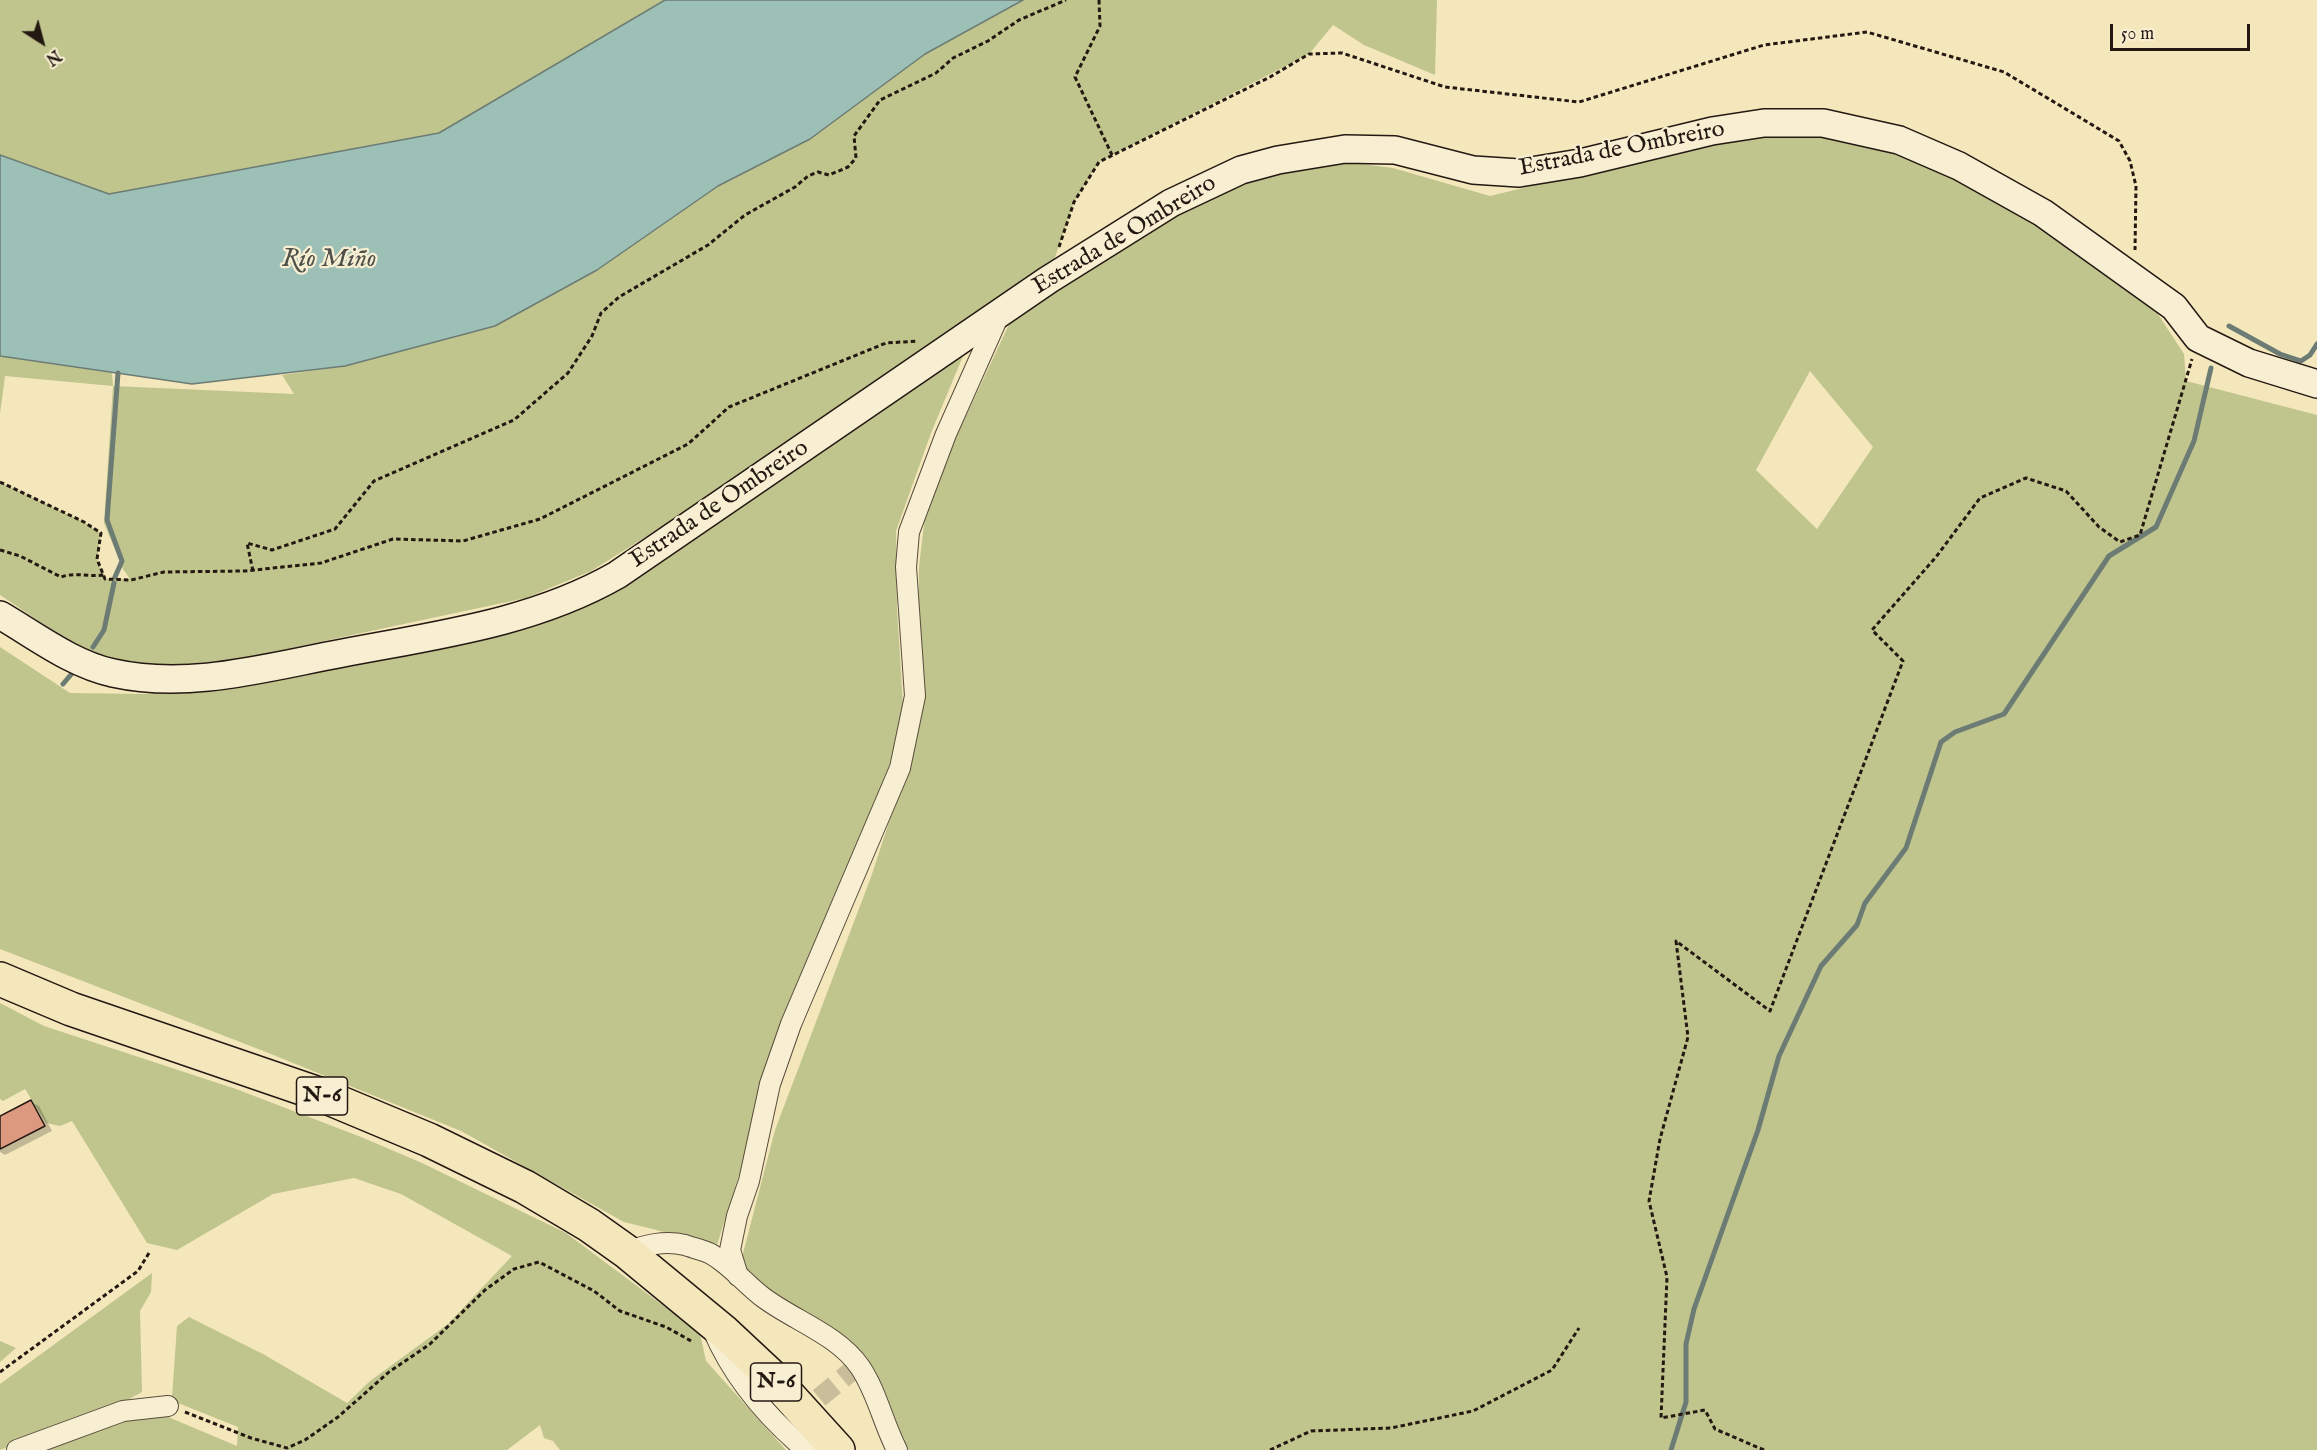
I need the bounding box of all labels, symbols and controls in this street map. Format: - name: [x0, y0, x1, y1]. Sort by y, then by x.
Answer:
- north arrow: [12, 12, 72, 72]
- scale bar: [2113, 12, 2252, 50]
- text: 50 m: [2121, 23, 2154, 46]
- text: N: [41, 44, 64, 69]
- street label: Estrada de Ombreiro: [1517, 116, 1727, 184]
- street label: Estrada de Ombreiro: [1028, 170, 1222, 302]
- water label: Río Miño: [282, 245, 376, 277]
- street label: Estrada de Ombreiro: [625, 435, 815, 575]
- road number: N-6: [296, 1077, 348, 1115]
- road number: N-6: [750, 1363, 802, 1401]

